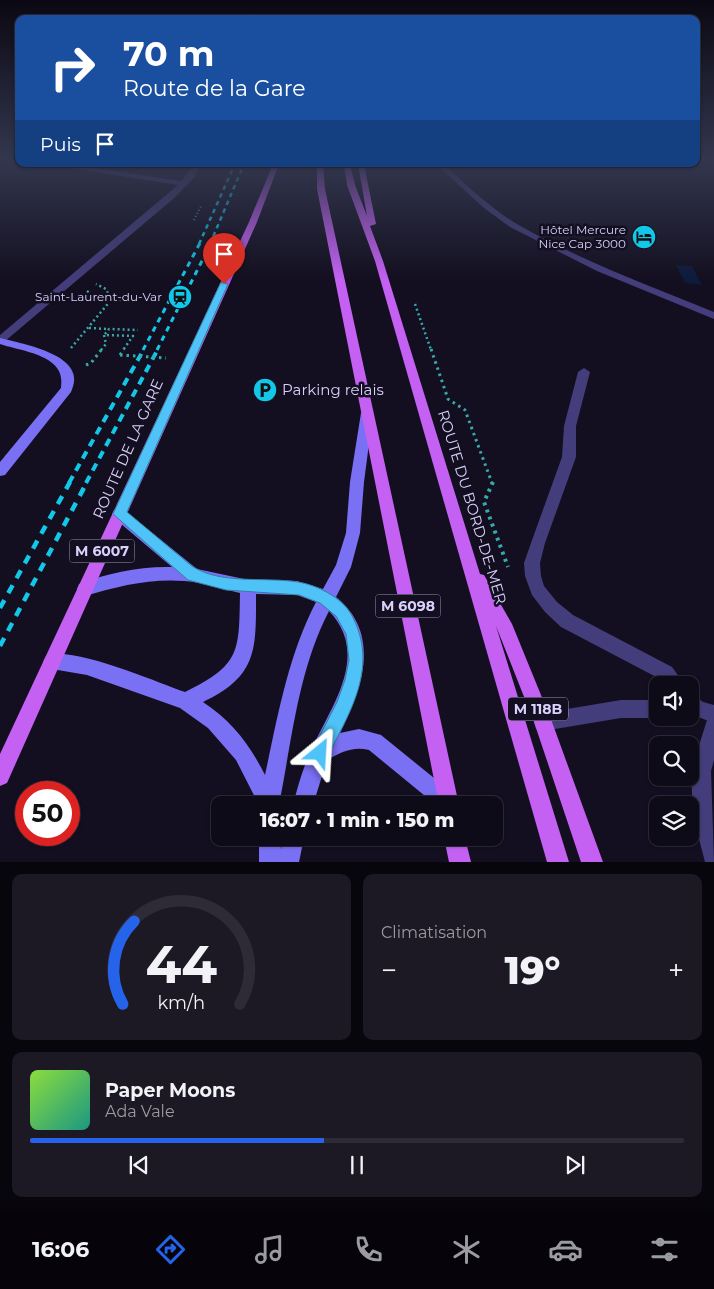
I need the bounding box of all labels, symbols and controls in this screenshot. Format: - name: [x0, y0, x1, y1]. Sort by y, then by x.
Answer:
- text: 70 m: [123, 32, 214, 75]
- icon: right: [40, 35, 105, 100]
- text: Route de la Gare: [123, 75, 306, 102]
- icon: arrive: [91, 130, 119, 158]
- text: Puis: [40, 133, 81, 156]
- place label: Hôtel Mercure Nice Cap 3000: [539, 222, 626, 251]
- hotel icon: Hôtel Mercure Nice Cap 3000: [631, 224, 657, 250]
- pin: [203, 233, 245, 284]
- icon: arrive: [210, 240, 238, 268]
- station icon: Saint-Laurent-du-Var: [167, 284, 193, 310]
- place label: Saint-Laurent-du-Var: [35, 289, 162, 304]
- street label: ROUTE DE LA GARE: [88, 376, 167, 522]
- parking icon: Parking relais: [252, 377, 278, 403]
- place label: Parking relais: [282, 380, 384, 399]
- street label: ROUTE DU BORD-DE-MER: [434, 408, 511, 606]
- road number: M 6007: [70, 540, 134, 562]
- road number: M 6098: [376, 594, 440, 618]
- map controls: [649, 676, 699, 846]
- button: sound: [649, 676, 699, 726]
- road number: M 118B: [508, 698, 568, 721]
- position arrow: [293, 726, 345, 778]
- button: search: [649, 736, 699, 786]
- speed limit sign: 50: [15, 781, 80, 846]
- button: layers: [649, 796, 699, 846]
- text: 16:07 · 1 min · 150 m: [260, 809, 454, 832]
- text: Climatisation: [381, 923, 487, 942]
- text: 44: [146, 933, 217, 996]
- text: 19°: [505, 947, 560, 994]
- text: −: [381, 953, 397, 987]
- text: +: [668, 953, 684, 987]
- text: km/h: [158, 992, 205, 1013]
- text: Paper Moons: [105, 1079, 235, 1102]
- text: Ada Vale: [105, 1102, 175, 1121]
- icon: previous: [125, 1151, 153, 1179]
- icon: pause: [343, 1151, 371, 1179]
- icon: next: [561, 1151, 589, 1179]
- icon: directions: [153, 1232, 188, 1267]
- icon: music: [252, 1232, 287, 1267]
- icon: phone: [351, 1232, 386, 1267]
- icon: climate: [449, 1232, 484, 1267]
- icon: car: [548, 1232, 583, 1267]
- icon: filters: [647, 1232, 682, 1267]
- text: 16:06: [32, 1236, 89, 1263]

